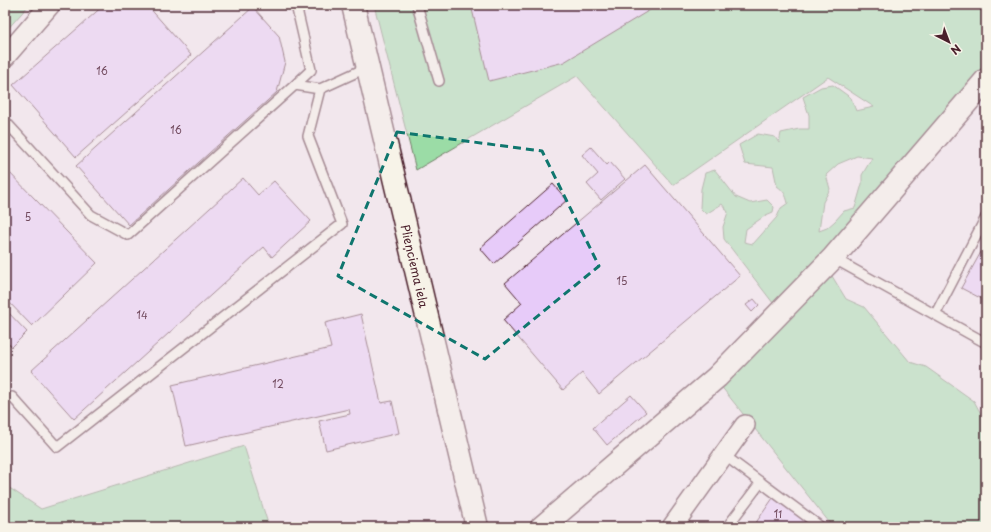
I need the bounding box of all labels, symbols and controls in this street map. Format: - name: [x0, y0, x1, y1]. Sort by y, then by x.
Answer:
- north arrow: [929, 22, 969, 62]
- text: N: [947, 41, 965, 59]
- house number: 16: [96, 63, 108, 78]
- house number: 16: [170, 122, 182, 137]
- house number: 5: [25, 209, 31, 224]
- street label: Plieņciema iela: [397, 223, 433, 310]
- house number: 15: [617, 273, 627, 288]
- house number: 14: [136, 307, 148, 322]
- house number: 12: [272, 376, 284, 391]
- house number: 11: [774, 506, 782, 521]

